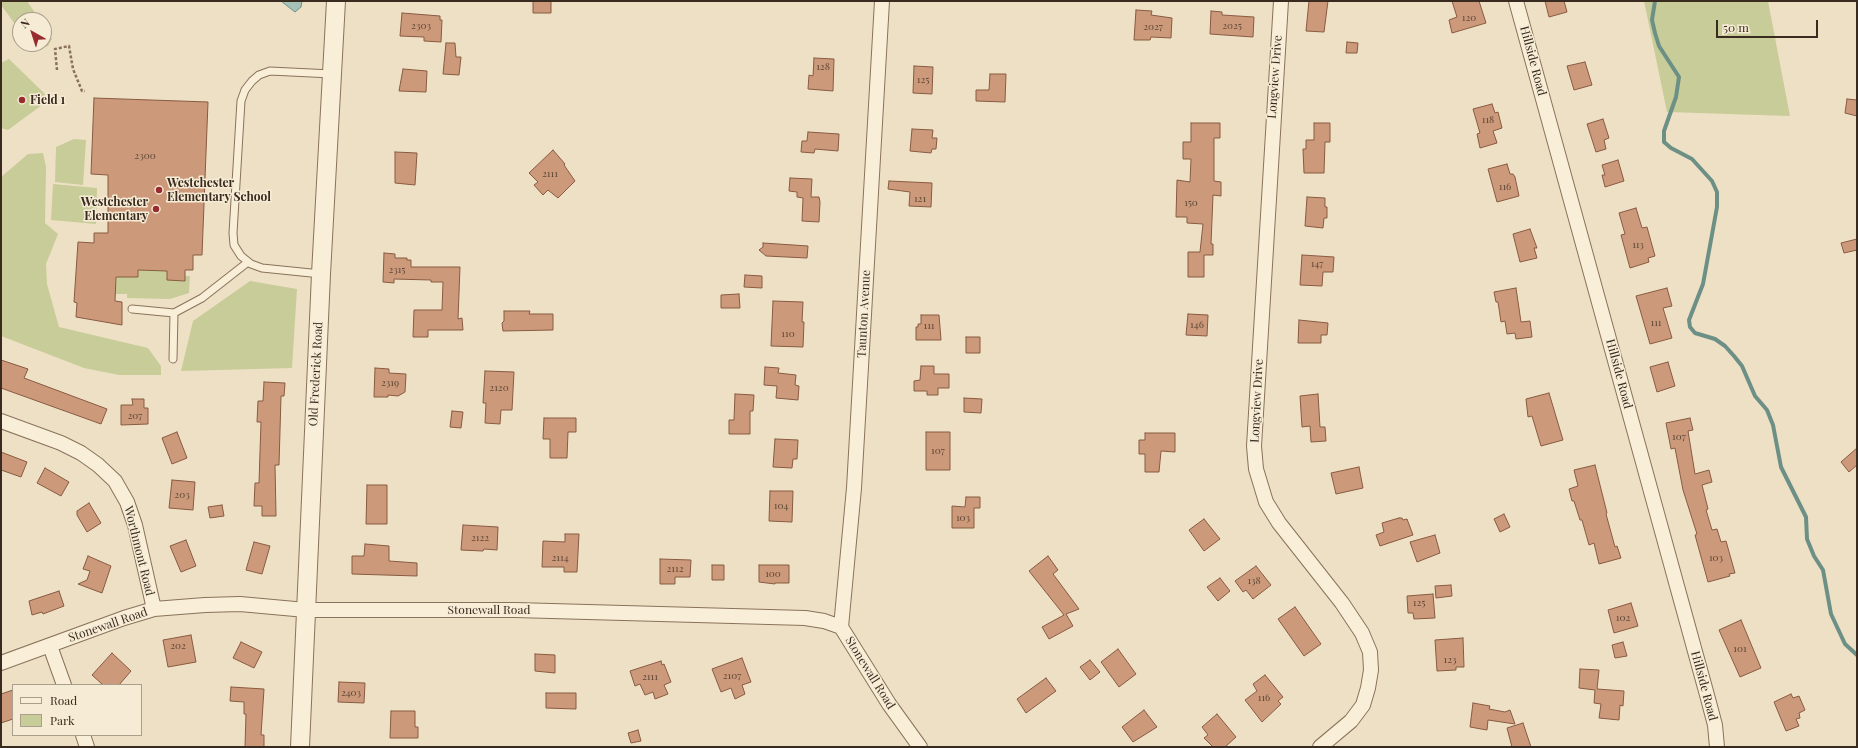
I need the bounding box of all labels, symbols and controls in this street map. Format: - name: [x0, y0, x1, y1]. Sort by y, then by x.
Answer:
- north arrow: [12, 12, 52, 52]
- house number: 120: [1462, 12, 1476, 24]
- scale bar: [1718, 12, 1820, 38]
- text: N: [17, 15, 33, 31]
- text: 50 m: [1723, 19, 1749, 35]
- house number: 2303: [411, 20, 431, 32]
- house number: 2025: [1222, 20, 1242, 32]
- house number: 2027: [1143, 21, 1163, 33]
- street label: Hillside Road: [1517, 25, 1549, 97]
- street label: Longview Drive: [1265, 35, 1285, 119]
- house number: 128: [816, 61, 830, 73]
- house number: 125: [917, 74, 929, 86]
- place label: Field 1: [30, 93, 65, 107]
- marker: Field 1: [17, 95, 27, 105]
- house number: 118: [1482, 114, 1494, 126]
- house number: 2300: [134, 150, 156, 162]
- house number: 2111: [542, 168, 558, 180]
- place label: Westchester Elementary School: [167, 176, 271, 204]
- house number: 116: [1499, 181, 1511, 193]
- marker: Westchester Elementary School: [154, 185, 164, 195]
- house number: 121: [914, 193, 926, 205]
- place label: Westchester Elementary: [81, 195, 148, 223]
- house number: 150: [1184, 197, 1198, 209]
- marker: Westchester Elementary: [151, 204, 161, 214]
- house number: 113: [1632, 239, 1644, 251]
- house number: 147: [1311, 258, 1323, 270]
- house number: 2315: [388, 264, 406, 276]
- street label: Taunton Avenue: [855, 270, 873, 358]
- house number: 111: [1650, 317, 1662, 329]
- house number: 146: [1190, 319, 1204, 331]
- house number: 111: [923, 320, 935, 332]
- street label: Old Frederick Road: [306, 321, 326, 427]
- house number: 110: [781, 328, 795, 340]
- street label: Hillside Road: [1603, 338, 1635, 410]
- street label: Longview Drive: [1248, 359, 1266, 443]
- house number: 2319: [381, 377, 399, 389]
- house number: 2120: [489, 382, 509, 394]
- house number: 207: [128, 410, 142, 422]
- house number: 107: [1672, 431, 1686, 443]
- house number: 107: [931, 445, 945, 457]
- house number: 203: [174, 489, 190, 501]
- house number: 104: [774, 500, 788, 512]
- street label: Worthmont Road: [121, 505, 157, 597]
- house number: 103: [956, 512, 970, 524]
- house number: 2122: [471, 532, 489, 544]
- house number: 2114: [551, 552, 569, 564]
- house number: 103: [1709, 552, 1723, 564]
- house number: 2112: [667, 563, 683, 575]
- house number: 100: [765, 568, 781, 580]
- house number: 138: [1247, 575, 1261, 587]
- house number: 125: [1413, 597, 1425, 609]
- street label: Stonewall Road: [448, 603, 530, 617]
- street label: Stonewall Road: [67, 605, 149, 645]
- house number: 102: [1616, 612, 1630, 624]
- street label: Stonewall Road: [842, 634, 898, 712]
- house number: 202: [170, 640, 186, 652]
- house number: 101: [1733, 643, 1747, 655]
- street label: Hillside Road: [1688, 650, 1720, 722]
- house number: 123: [1444, 654, 1456, 666]
- house number: 2107: [723, 670, 741, 682]
- house number: 2111: [642, 671, 658, 683]
- legend: [12, 684, 142, 736]
- house number: 2403: [341, 687, 361, 699]
- text: Road: [50, 692, 77, 708]
- house number: 116: [1258, 692, 1270, 704]
- text: Park: [50, 712, 75, 728]

